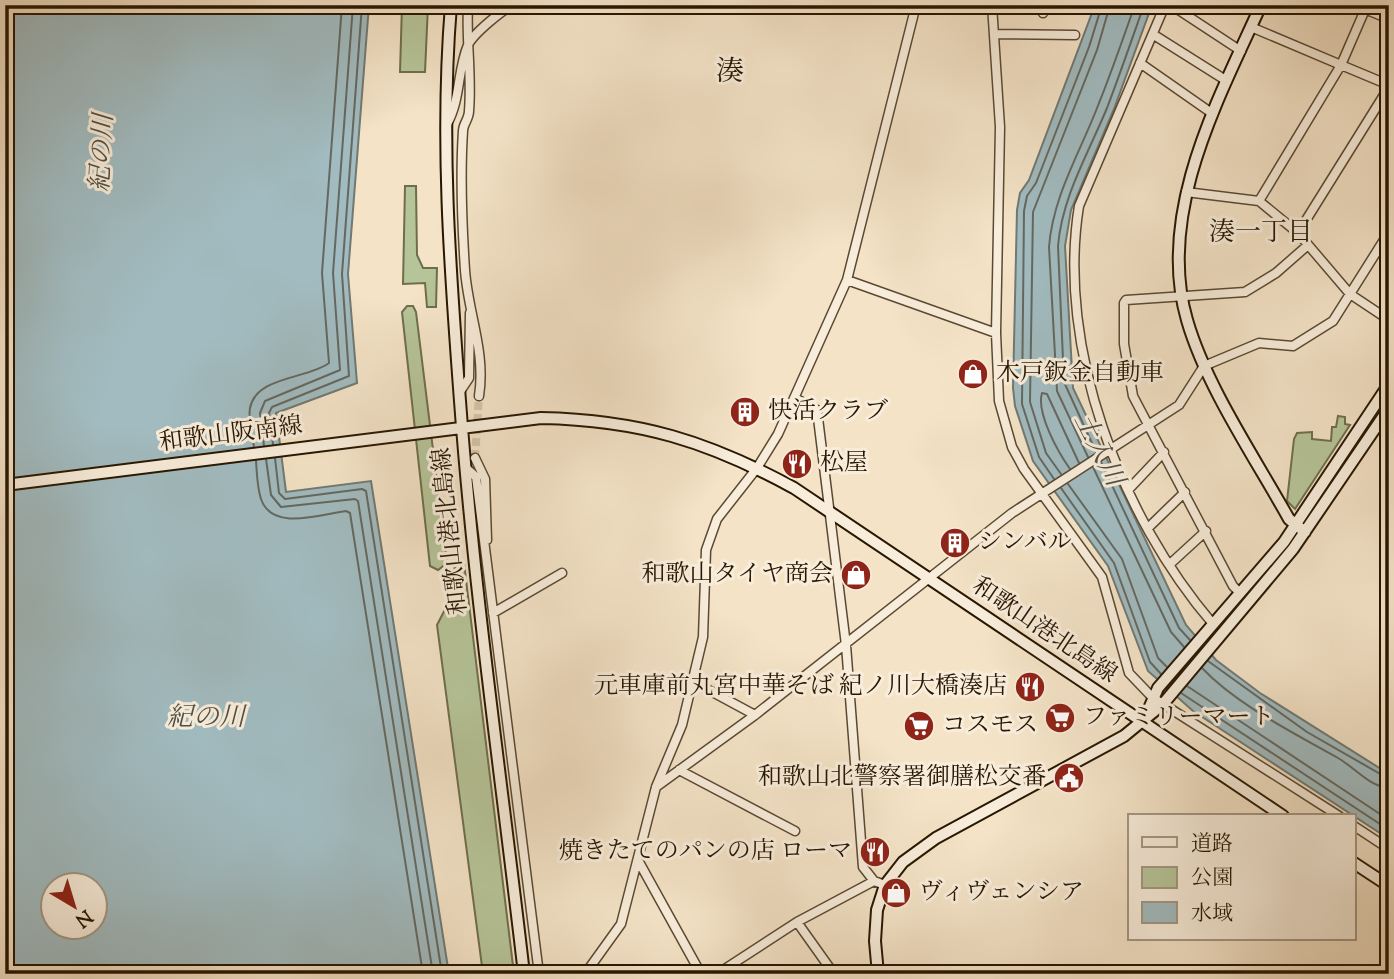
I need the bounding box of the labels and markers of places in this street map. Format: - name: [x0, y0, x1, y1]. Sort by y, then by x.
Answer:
- shop icon: 木戸鈑金自動車: [956, 357, 990, 391]
- place label: 木戸鈑金自動車: [996, 357, 1164, 391]
- building icon: 快活クラブ: [728, 395, 762, 429]
- place label: 快活クラブ: [768, 395, 888, 429]
- restaurant icon: 松屋: [780, 447, 814, 481]
- place label: 松屋: [820, 447, 868, 481]
- building icon: シンバル: [938, 526, 972, 560]
- place label: シンバル: [978, 526, 1072, 560]
- place label: 和歌山タイヤ商会: [641, 558, 833, 592]
- shop icon: 和歌山タイヤ商会: [839, 558, 873, 592]
- place label: 元車庫前丸宮中華そば 紀ノ川大橋湊店: [594, 670, 1007, 704]
- restaurant icon: 元車庫前丸宮中華そば 紀ノ川大橋湊店: [1013, 670, 1047, 704]
- supermarket icon: ファミリーマート: [1043, 701, 1077, 735]
- place label: ファミリーマート: [1083, 701, 1275, 735]
- supermarket icon: コスモス: [902, 709, 936, 743]
- place label: コスモス: [942, 709, 1038, 743]
- place label: 和歌山北警察署御膳松交番: [758, 761, 1046, 795]
- public building icon: 和歌山北警察署御膳松交番: [1052, 761, 1086, 795]
- place label: 焼きたてのパンの店 ローマ: [559, 835, 852, 869]
- restaurant icon: 焼きたてのパンの店 ローマ: [858, 835, 892, 869]
- shop icon: ヴィヴェンシア: [879, 876, 913, 910]
- place label: ヴィヴェンシア: [919, 876, 1084, 910]

